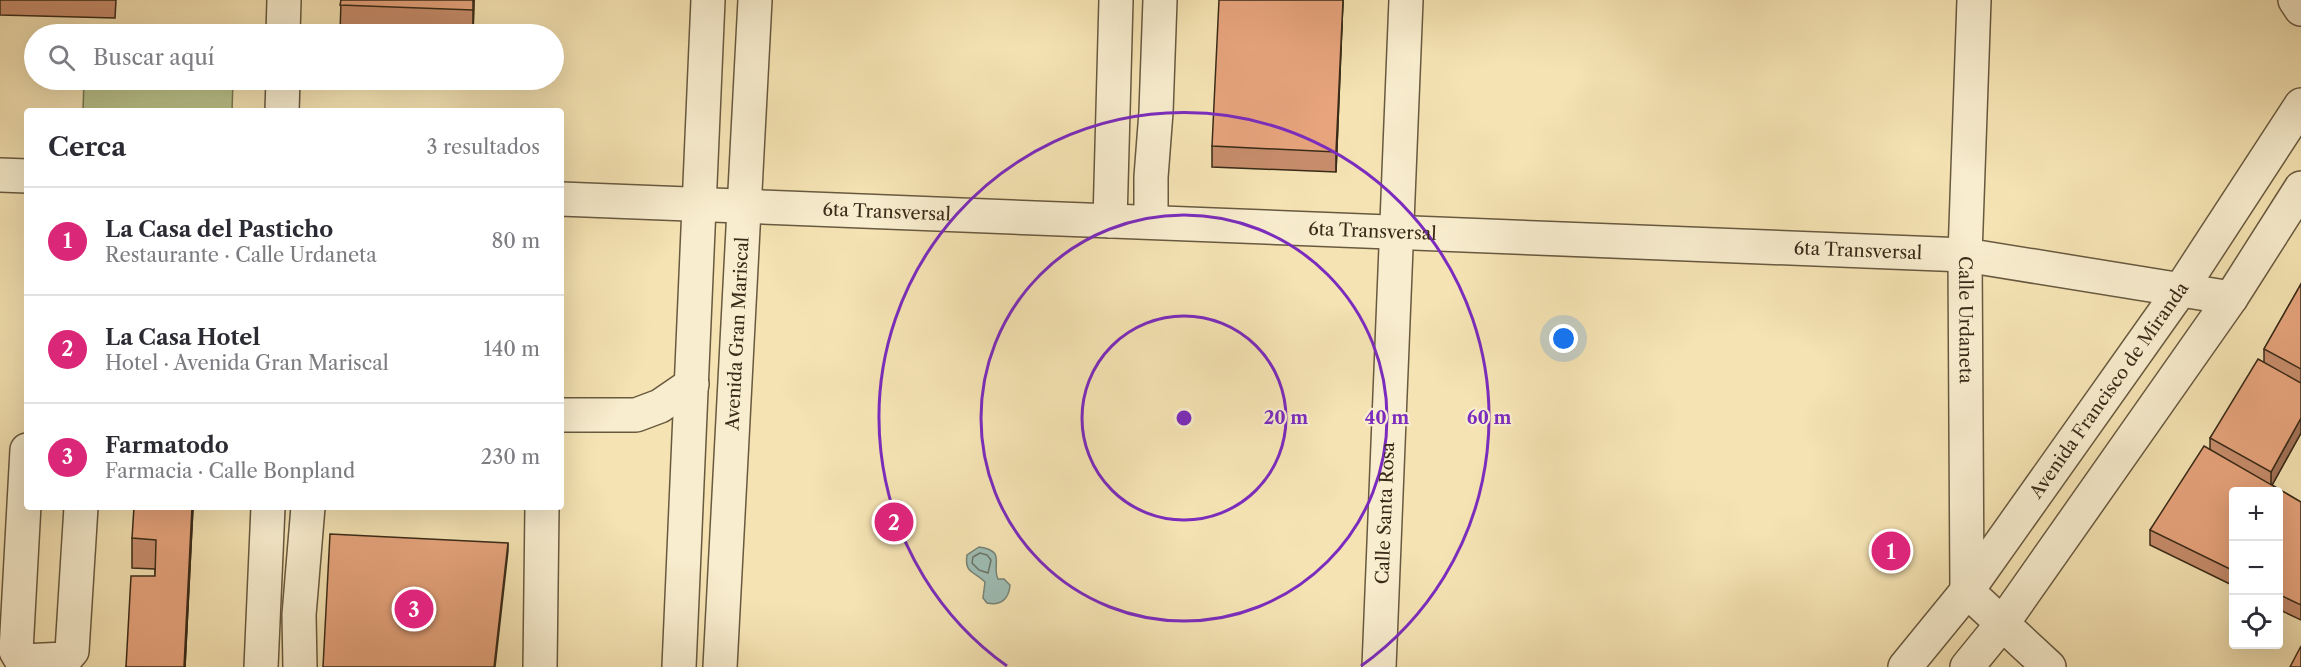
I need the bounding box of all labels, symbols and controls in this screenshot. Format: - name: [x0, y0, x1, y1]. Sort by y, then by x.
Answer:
- search box: [24, 24, 564, 90]
- icon: search: [45, 41, 78, 74]
- text: Buscar aquí: [93, 44, 215, 71]
- text: Cerca: [48, 131, 126, 163]
- text: 3 resultados: [427, 135, 540, 159]
- street label: 6ta Transversal: [822, 198, 951, 226]
- text: La Casa del Pasticho: [105, 216, 333, 243]
- street label: 6ta Transversal: [1308, 218, 1437, 245]
- text: 1: [63, 229, 72, 253]
- text: 80 m: [492, 229, 540, 253]
- street label: Avenida Gran Mariscal: [721, 236, 754, 432]
- street label: 6ta Transversal: [1793, 237, 1923, 264]
- text: Restaurante · Calle Urdaneta: [105, 243, 377, 267]
- street label: Calle Urdaneta: [1954, 256, 1977, 384]
- street label: Avenida Francisco de Miranda: [2025, 278, 2194, 503]
- text: La Casa Hotel: [105, 324, 260, 351]
- your location: [1549, 324, 1578, 353]
- text: 2: [62, 337, 73, 361]
- text: 140 m: [483, 337, 540, 361]
- text: Hotel · Avenida Gran Mariscal: [105, 351, 389, 375]
- text: 20 m: [1264, 407, 1308, 429]
- text: 40 m: [1365, 407, 1409, 429]
- text: 60 m: [1467, 407, 1511, 429]
- centre of rings: [1174, 408, 1194, 428]
- text: Farmatodo: [105, 432, 229, 459]
- street label: Calle Santa Rosa: [1371, 441, 1399, 585]
- text: 3: [62, 445, 73, 469]
- text: 230 m: [481, 445, 540, 469]
- text: Farmacia · Calle Bonpland: [105, 459, 355, 483]
- map controls: [2229, 487, 2283, 649]
- button: +: [2229, 487, 2283, 541]
- pin: 2: [874, 500, 914, 544]
- pin: 1: [1872, 528, 1910, 574]
- button: −: [2229, 541, 2283, 595]
- pin: 3: [394, 586, 434, 632]
- button: locate: [2229, 595, 2283, 649]

